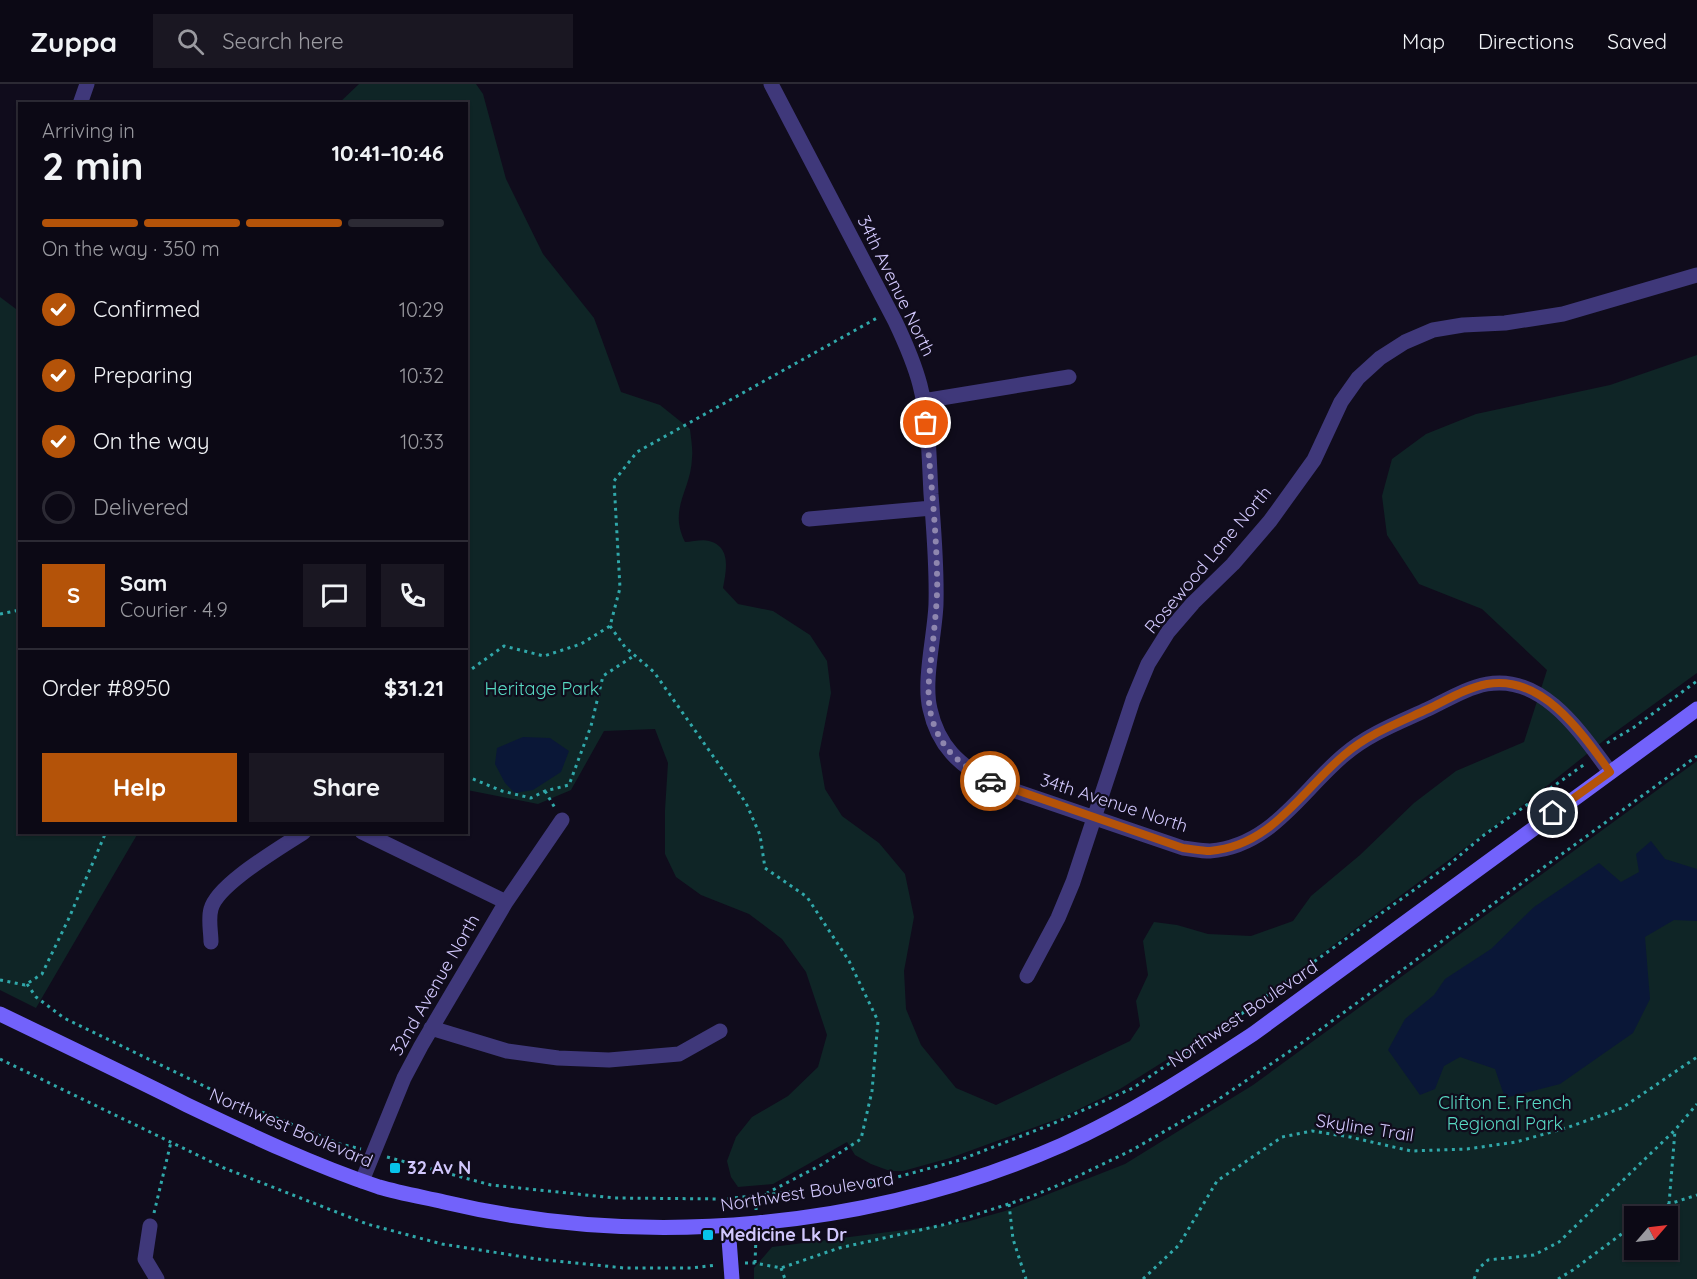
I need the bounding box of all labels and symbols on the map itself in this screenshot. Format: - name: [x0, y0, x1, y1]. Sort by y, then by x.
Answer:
- street label: 34th Avenue North: [852, 212, 941, 360]
- pin: [900, 397, 951, 448]
- street label: Rosewood Lane North: [1139, 481, 1276, 638]
- park label: Heritage Park: [485, 677, 599, 700]
- courier: [960, 751, 1020, 811]
- street label: 34th Avenue North: [1037, 768, 1191, 837]
- pin: [1527, 787, 1578, 838]
- street label: 32nd Avenue North: [385, 910, 484, 1059]
- street label: Northwest Boulevard: [1164, 955, 1322, 1072]
- street label: Northwest Boulevard: [206, 1083, 376, 1172]
- park label: Clifton E. French Regional Park: [1438, 1091, 1572, 1135]
- street label: Skyline Trail: [1314, 1108, 1416, 1147]
- place label: 32 Av N: [407, 1156, 471, 1179]
- marker: 32 Av N: [388, 1161, 402, 1175]
- street label: Northwest Boulevard: [719, 1166, 895, 1217]
- north arrow: [1624, 1206, 1678, 1260]
- place label: Medicine Lk Dr: [720, 1223, 847, 1246]
- marker: Medicine Lk Dr: [701, 1228, 715, 1242]

